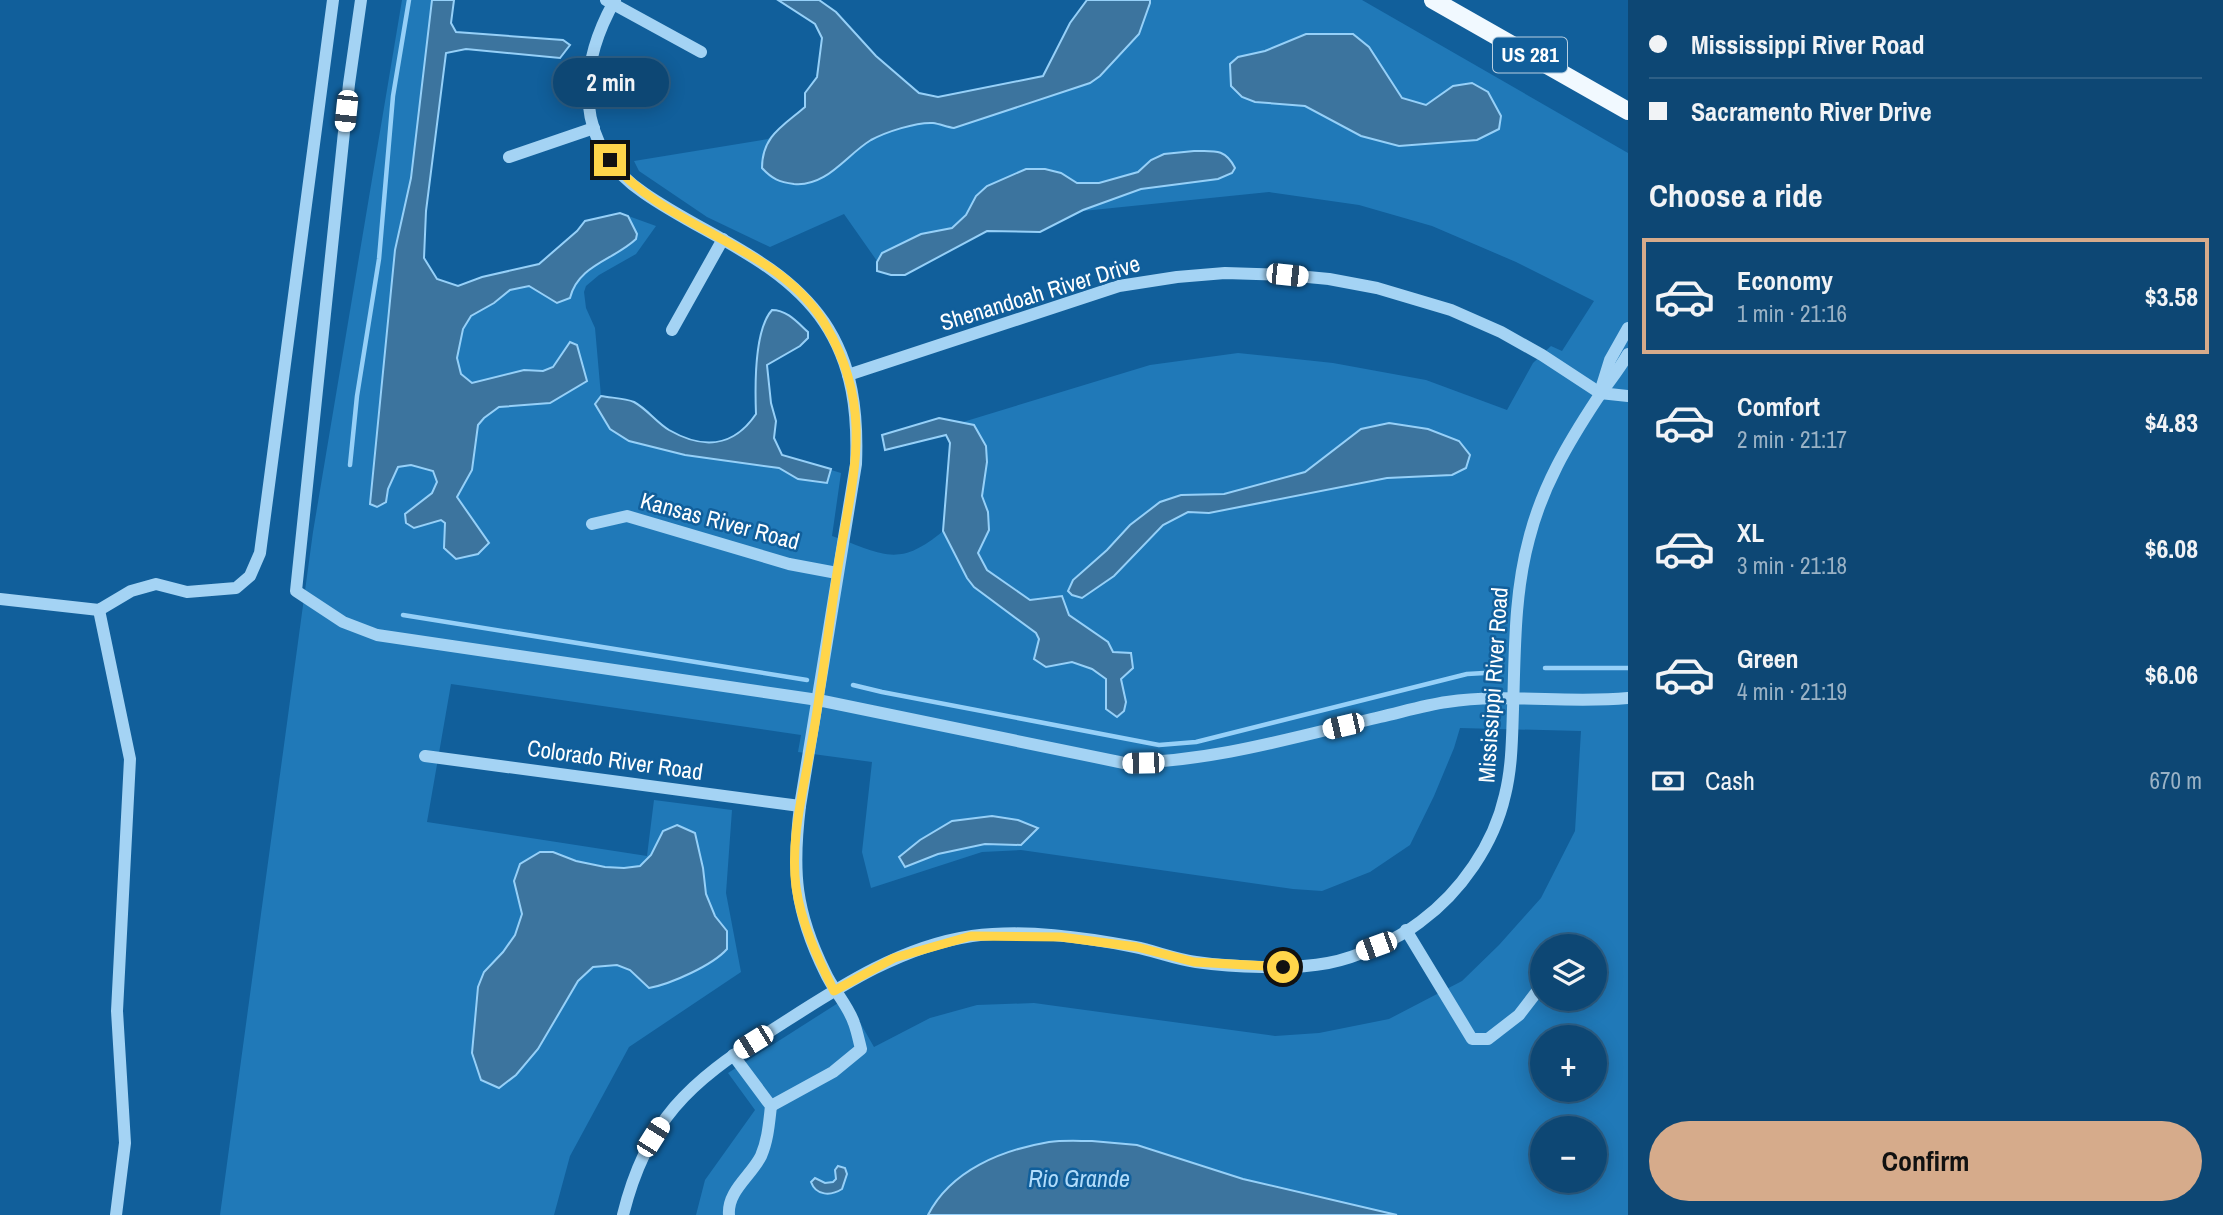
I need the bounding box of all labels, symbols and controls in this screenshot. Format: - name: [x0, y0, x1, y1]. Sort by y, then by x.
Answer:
- text: Mississippi River Road: [1691, 27, 1924, 62]
- road number: US 281: [1493, 38, 1567, 72]
- callout: 2 min: [552, 58, 668, 108]
- text: 2 min: [586, 67, 636, 98]
- car: [334, 89, 359, 133]
- text: Sacramento River Drive: [1691, 94, 1932, 129]
- route end: [594, 144, 626, 176]
- text: Choose a ride: [1649, 174, 1823, 217]
- street label: Shenandoah River Drive: [936, 247, 1144, 338]
- car: [1266, 262, 1309, 288]
- text: Economy: [1737, 263, 1833, 298]
- icon: car: [1653, 265, 1716, 328]
- text: $3.58: [2145, 279, 2198, 314]
- text: 1 min · 21:16: [1737, 298, 1847, 329]
- text: Comfort: [1737, 389, 1820, 424]
- icon: car: [1653, 391, 1716, 454]
- text: $4.83: [2145, 405, 2198, 440]
- text: 2 min · 21:17: [1737, 424, 1847, 455]
- street label: Kansas River Road: [637, 484, 803, 557]
- text: XL: [1737, 515, 1764, 550]
- icon: car: [1653, 517, 1716, 580]
- text: $6.08: [2145, 531, 2198, 566]
- text: 3 min · 21:18: [1737, 550, 1847, 581]
- street label: Mississippi River Road: [1470, 586, 1515, 784]
- text: Green: [1737, 641, 1799, 676]
- icon: car: [1653, 643, 1716, 706]
- text: $6.06: [2145, 657, 2198, 692]
- text: 4 min · 21:19: [1737, 676, 1847, 707]
- car: [1321, 711, 1366, 741]
- street label: Colorado River Road: [525, 732, 705, 787]
- car: [1122, 752, 1165, 774]
- icon: cash: [1649, 762, 1687, 800]
- text: Cash: [1705, 763, 1755, 798]
- text: 670 m: [2150, 765, 2202, 796]
- car: [1353, 929, 1400, 963]
- map controls: [1530, 934, 1607, 1193]
- button: layers: [1530, 934, 1607, 1011]
- route start: [1267, 951, 1299, 983]
- car: [730, 1022, 777, 1062]
- button: +: [1530, 1025, 1607, 1102]
- car: [633, 1114, 674, 1160]
- button: −: [1530, 1116, 1607, 1193]
- button: Confirm: [1649, 1121, 2202, 1201]
- water label: Rio Grande: [1028, 1162, 1130, 1194]

